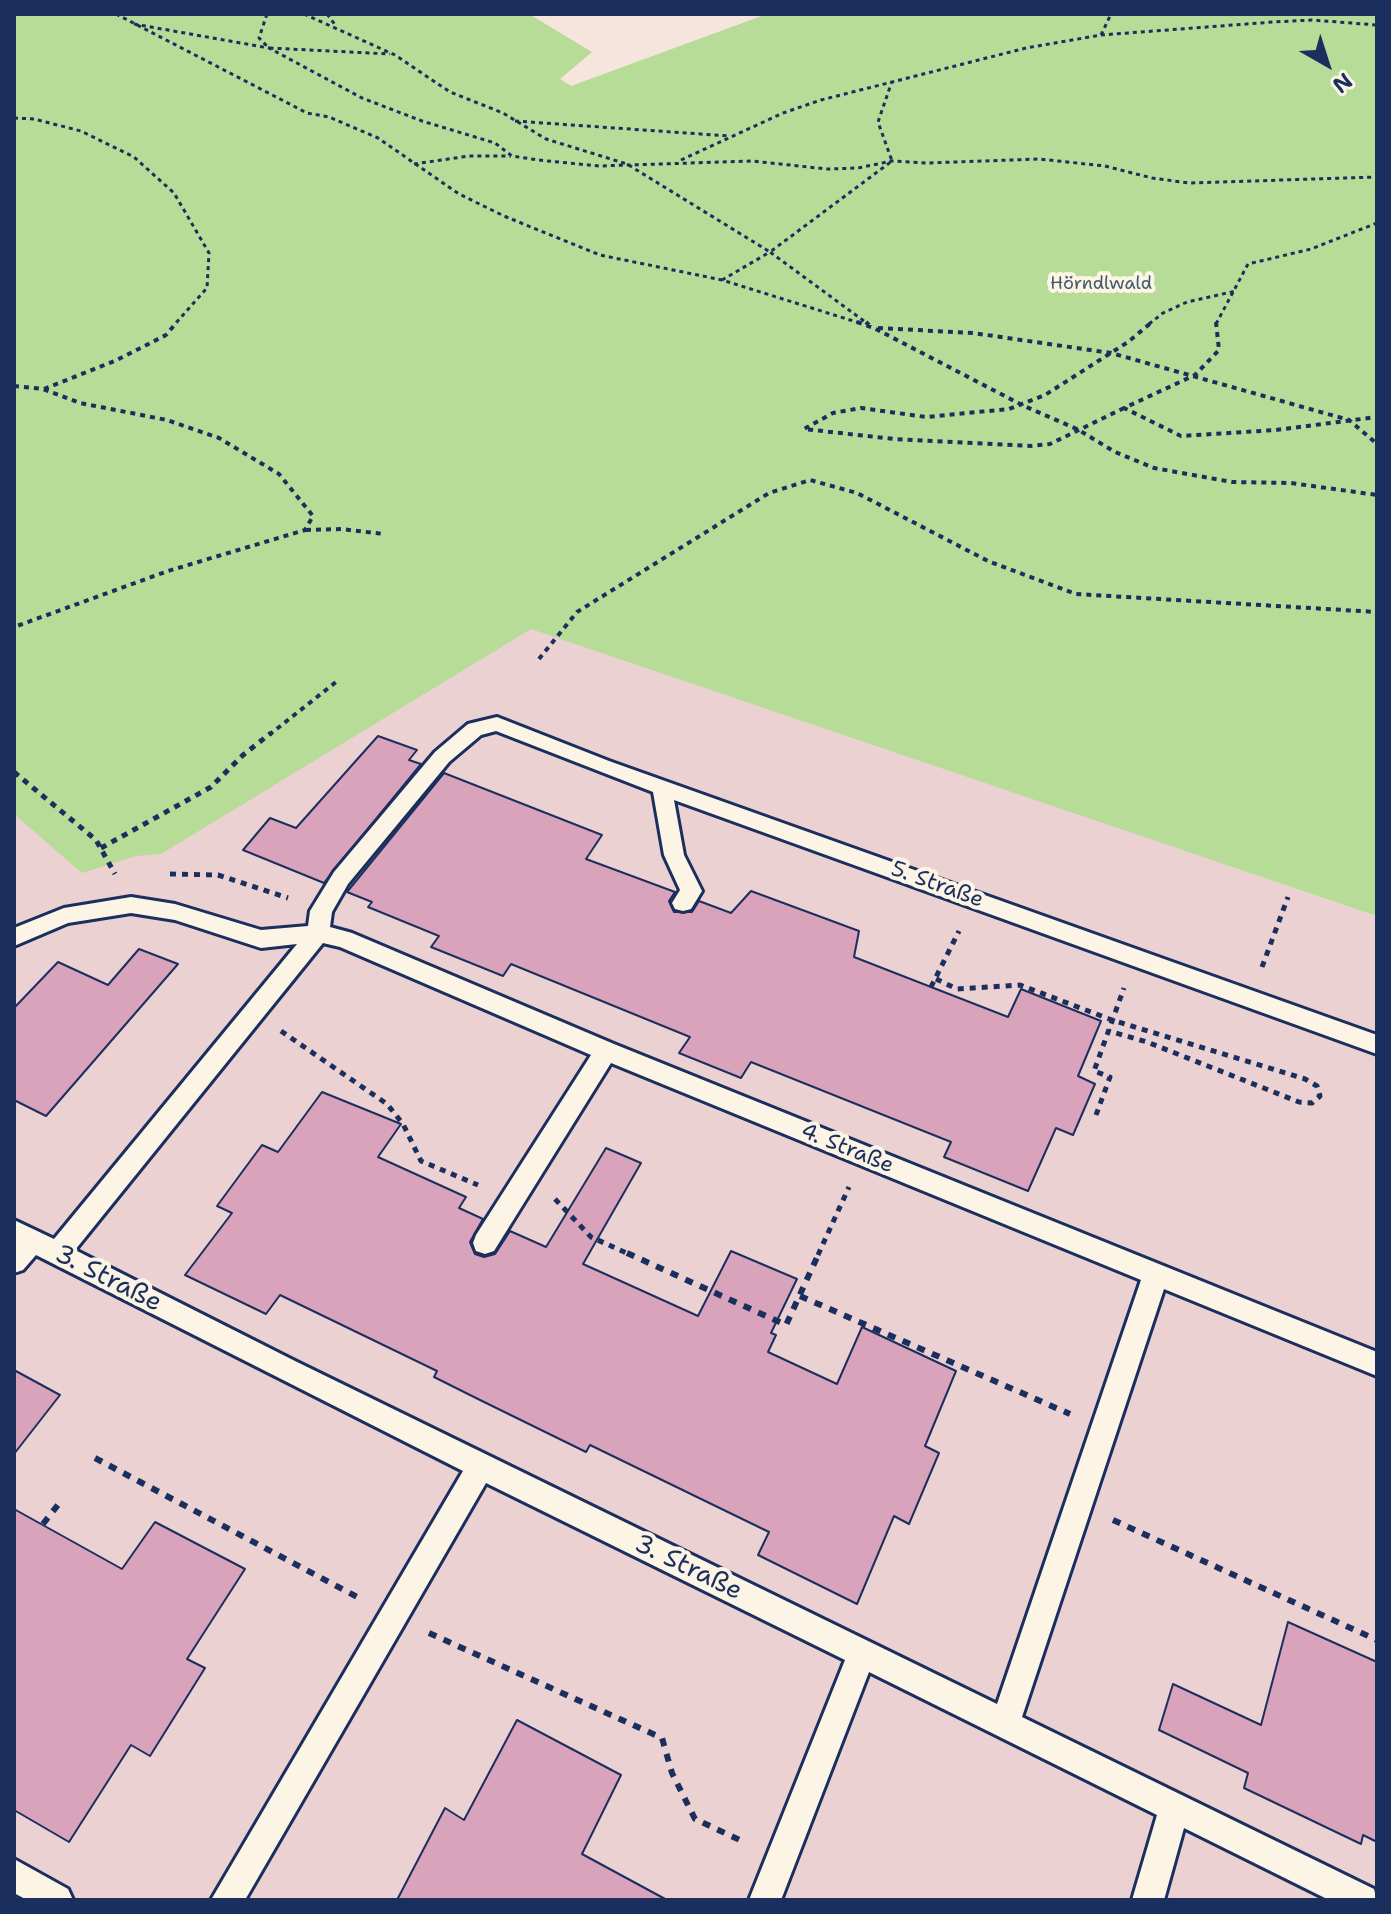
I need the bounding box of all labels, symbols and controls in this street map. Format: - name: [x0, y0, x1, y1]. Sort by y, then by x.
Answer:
- north arrow: [1287, 24, 1367, 104]
- text: N: [1327, 66, 1358, 100]
- park label: Hörndlwald: [1050, 273, 1152, 295]
- street label: 5. Straße: [887, 856, 987, 914]
- street label: 4. Straße: [797, 1118, 897, 1180]
- street label: 3. Straße: [49, 1239, 167, 1319]
- street label: 3. Straße: [629, 1528, 747, 1608]

